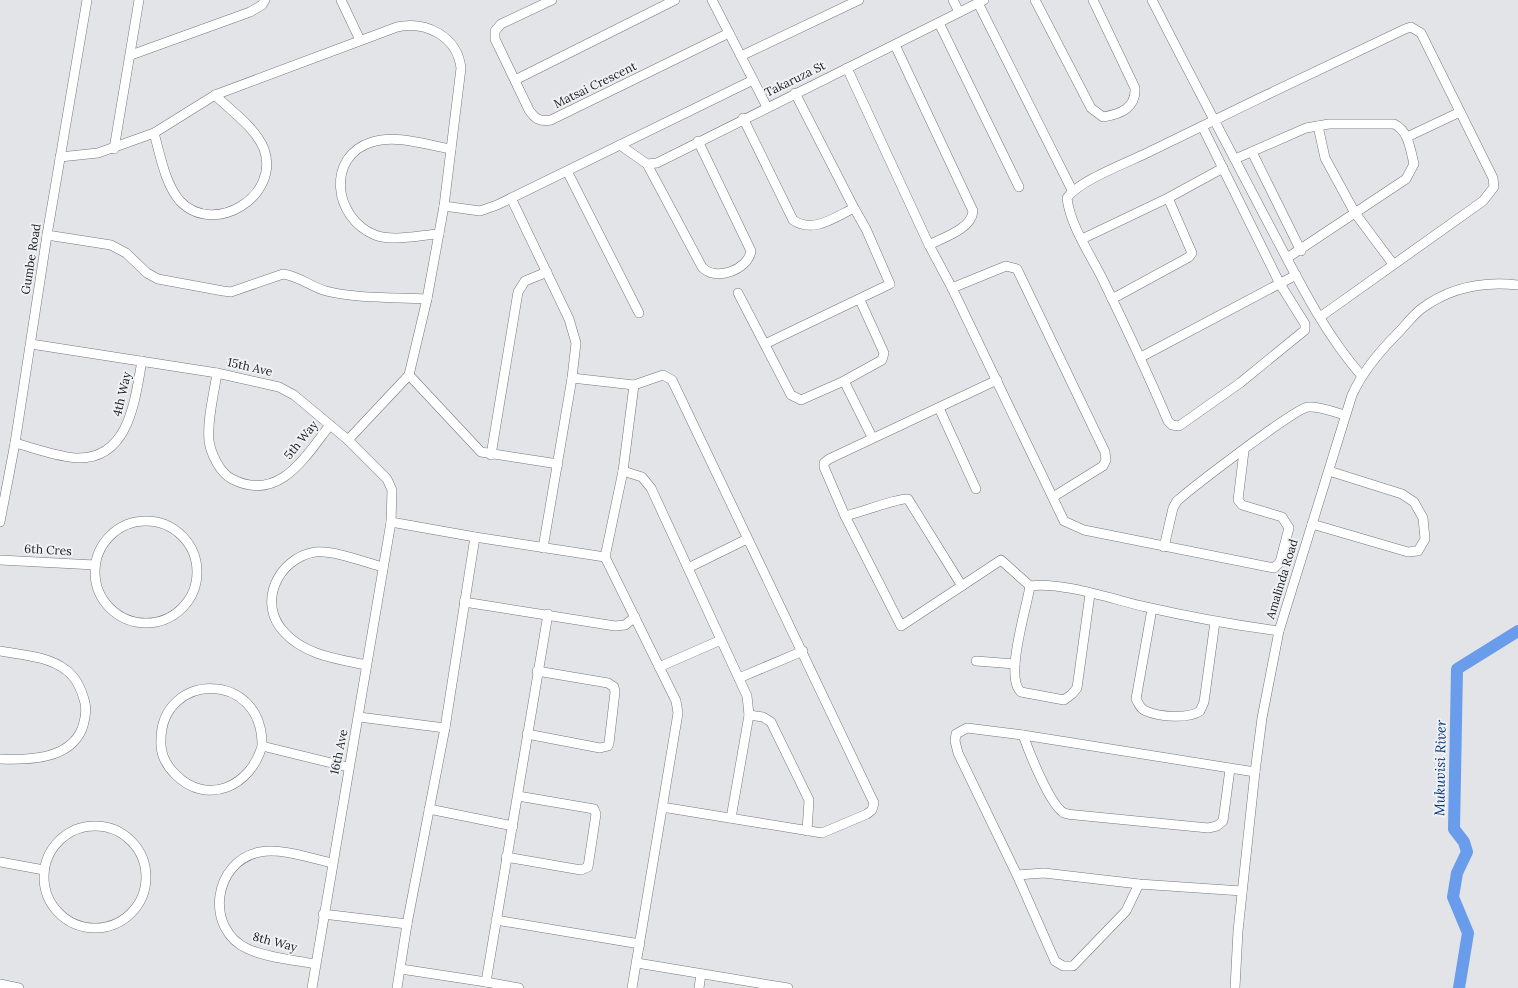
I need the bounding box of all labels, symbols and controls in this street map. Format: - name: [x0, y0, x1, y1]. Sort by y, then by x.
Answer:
- street label: Takaruza St: [762, 57, 828, 100]
- street label: Matsai Crescent: [551, 58, 639, 111]
- street label: Gumbe Road: [18, 222, 44, 295]
- street label: 15th Ave: [226, 354, 275, 379]
- street label: 4th Way: [109, 369, 134, 418]
- street label: 5th Way: [280, 417, 321, 462]
- street label: Amalinda Road: [1262, 537, 1301, 622]
- street label: 6th Cres: [24, 541, 73, 558]
- water label: Mukuvisi River: [1430, 719, 1450, 816]
- street label: 16th Ave: [326, 727, 351, 776]
- street label: 8th Way: [251, 928, 300, 955]

